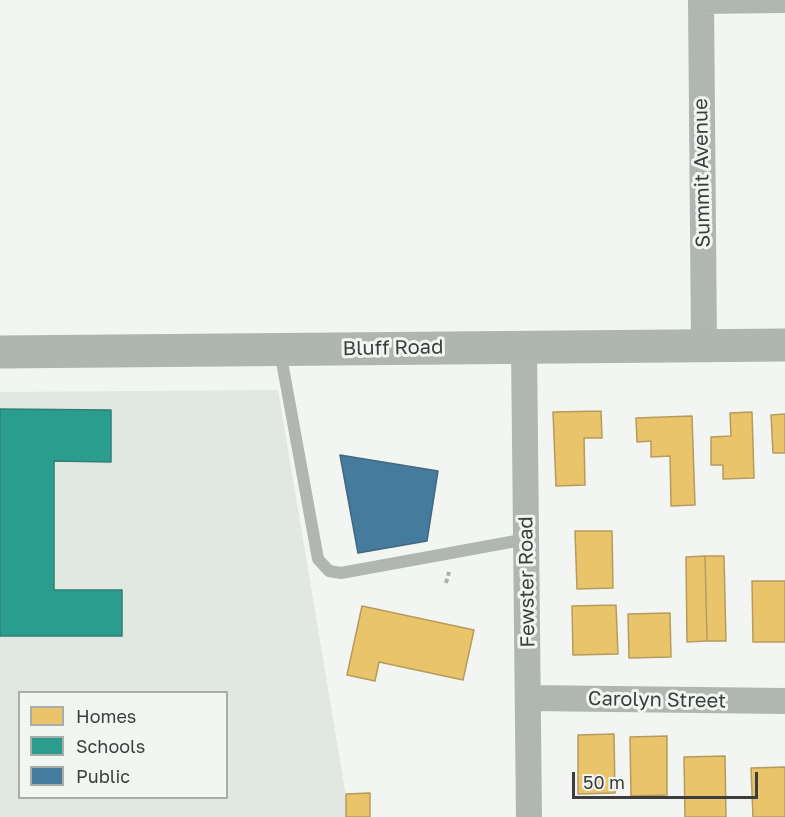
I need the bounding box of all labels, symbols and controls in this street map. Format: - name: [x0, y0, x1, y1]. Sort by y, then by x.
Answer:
- street label: Summit Avenue: [689, 98, 715, 248]
- street label: Bluff Road: [342, 335, 444, 361]
- street label: Fewster Road: [514, 516, 540, 648]
- street label: Carolyn Street: [588, 687, 726, 713]
- legend: [18, 691, 228, 799]
- text: Homes: [76, 705, 136, 727]
- text: Schools: [76, 735, 145, 757]
- scale bar: [575, 760, 761, 798]
- text: Public: [76, 765, 130, 787]
- text: 50 m: [583, 771, 625, 793]

